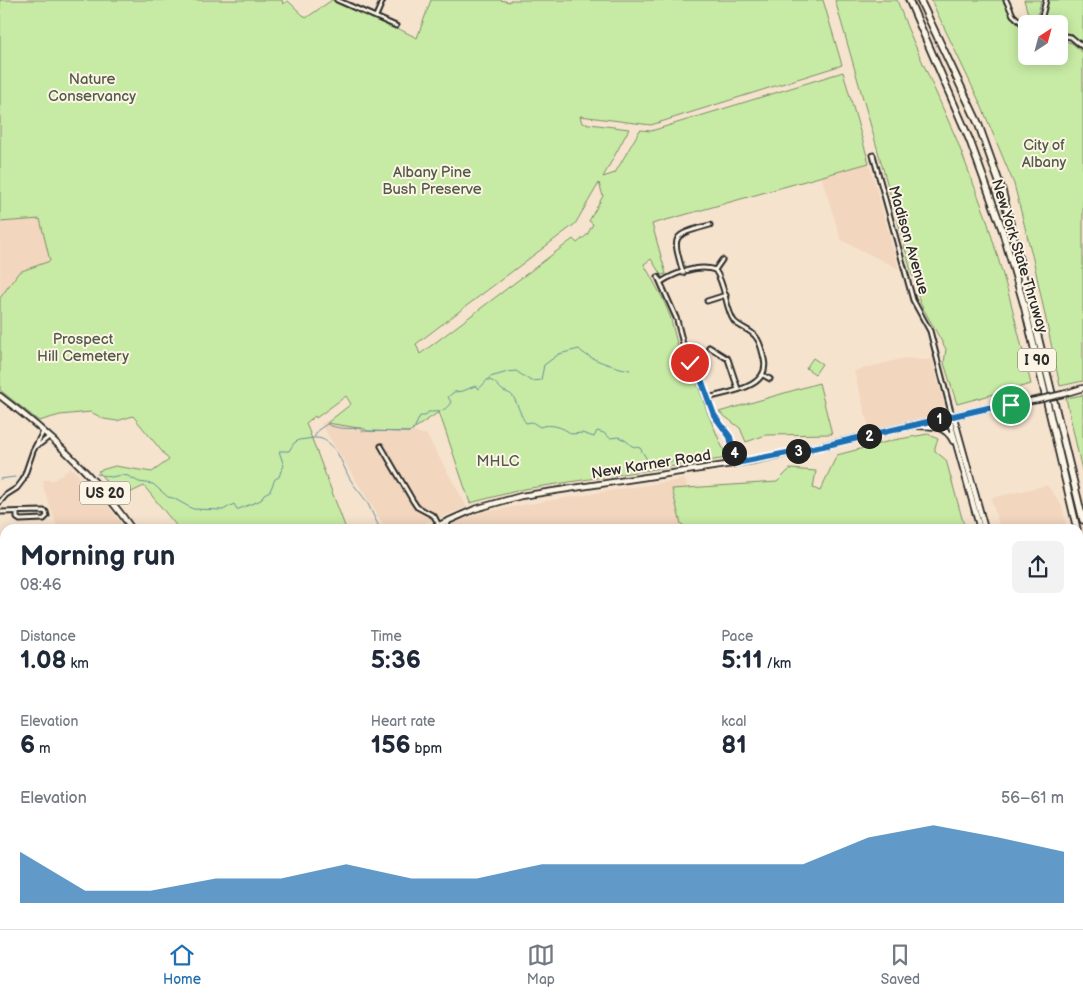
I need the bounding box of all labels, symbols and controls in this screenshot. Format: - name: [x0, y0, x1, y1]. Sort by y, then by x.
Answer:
- north arrow: [1018, 15, 1068, 65]
- map controls: [1018, 15, 1068, 65]
- park label: Nature Conservancy: [48, 70, 136, 106]
- park label: City of Albany: [1022, 136, 1067, 172]
- park label: Albany Pine Bush Preserve: [382, 163, 482, 199]
- street label: New York State Thruway: [987, 177, 1052, 336]
- street label: Madison Avenue: [884, 184, 933, 297]
- park label: Prospect Hill Cemetery: [37, 330, 129, 366]
- pin: [669, 342, 711, 384]
- road number: I 90: [1018, 348, 1056, 372]
- icon: check: [676, 349, 704, 377]
- pin: [990, 384, 1032, 426]
- icon: arrive: [997, 391, 1025, 419]
- pin: 1: [926, 406, 952, 432]
- text: 1: [937, 411, 942, 428]
- pin: 2: [856, 424, 882, 448]
- text: 2: [865, 428, 874, 445]
- pin: 3: [786, 438, 810, 464]
- pin: 4: [722, 440, 746, 466]
- text: 3: [794, 443, 803, 460]
- text: 4: [730, 445, 739, 462]
- street label: New Karner Road: [590, 446, 712, 483]
- park label: MHLC: [477, 452, 520, 471]
- road number: US 20: [80, 482, 130, 504]
- text: Morning run: [20, 540, 175, 573]
- button: share: [1012, 541, 1064, 593]
- text: 08:46: [20, 576, 62, 595]
- text: Distance: [20, 628, 76, 645]
- text: Time: [371, 628, 402, 645]
- text: Pace: [721, 628, 753, 645]
- text: 1.08: [20, 645, 67, 676]
- text: 5:36: [371, 645, 421, 676]
- text: 5:11: [721, 645, 763, 676]
- text: km: [67, 655, 89, 672]
- text: /km: [763, 655, 791, 672]
- text: Elevation: [20, 713, 78, 730]
- text: Heart rate: [371, 713, 435, 730]
- text: kcal: [721, 713, 746, 730]
- text: 6: [20, 730, 35, 761]
- text: 156: [371, 730, 411, 761]
- text: 81: [721, 730, 747, 761]
- text: m: [35, 740, 51, 757]
- text: bpm: [411, 740, 442, 757]
- text: Elevation: [20, 789, 87, 808]
- text: 56–61 m: [1001, 789, 1064, 808]
- tab: Home: [163, 941, 201, 988]
- tab: Map: [527, 941, 555, 988]
- tab: Saved: [881, 941, 920, 988]

